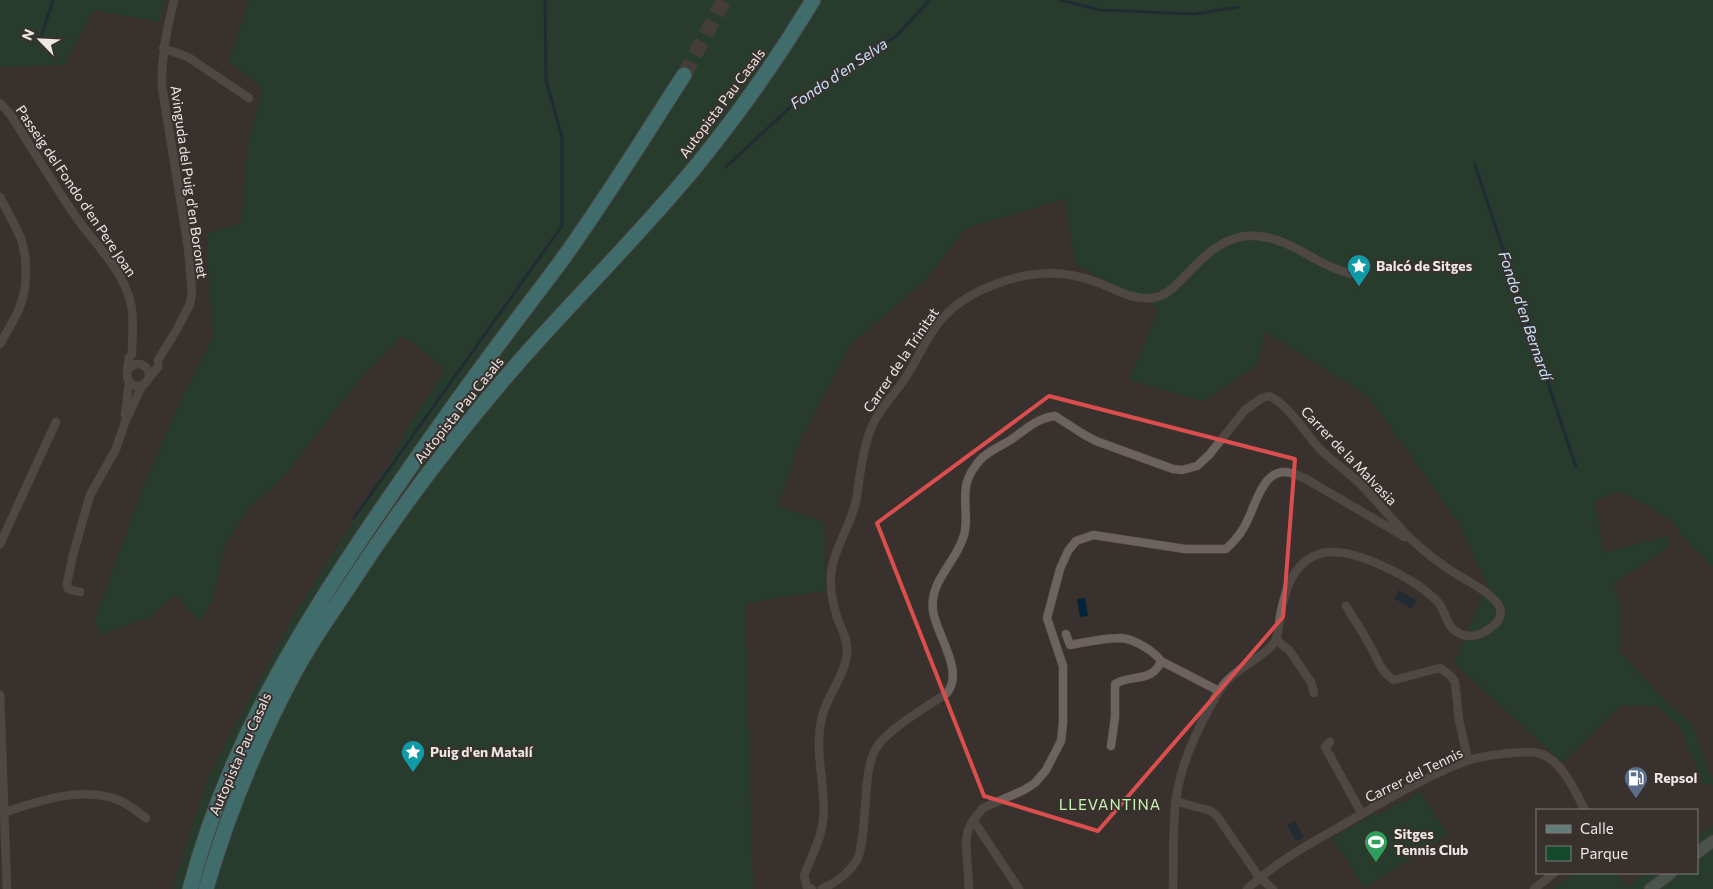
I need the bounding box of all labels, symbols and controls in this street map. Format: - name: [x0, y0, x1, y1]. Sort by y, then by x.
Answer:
- north arrow: [15, 15, 65, 65]
- text: N: [18, 26, 38, 43]
- water label: Fondo d'en Selva: [786, 34, 891, 112]
- street label: Autopista Pau Casals: [675, 45, 768, 161]
- street label: Avinguda del Puig d'en Boronet: [168, 84, 212, 280]
- street label: Passeig del Fondo d'en Pere Joan: [13, 102, 140, 280]
- water label: Fondo d'en Bernardí: [1495, 249, 1557, 385]
- place icon: Balcó de Sitges: [1346, 253, 1372, 287]
- place label: Balcó de Sitges: [1376, 257, 1473, 274]
- street label: Carrer de la Trinitat: [859, 304, 942, 415]
- street label: Autopista Pau Casals: [410, 353, 507, 466]
- street label: Carrer de la Malvasia: [1298, 403, 1401, 509]
- street label: Autopista Pau Casals: [205, 690, 274, 818]
- place icon: Puig d'en Matalí: [400, 739, 426, 773]
- place label: Puig d'en Matalí: [430, 743, 534, 760]
- street label: Carrer del Tennis: [1362, 744, 1465, 806]
- fuel station icon: Repsol: [1623, 765, 1649, 799]
- place label: Repsol: [1654, 769, 1697, 786]
- district label: LLEVANTINA: [1059, 795, 1161, 813]
- legend: [1536, 809, 1698, 874]
- text: Calle: [1580, 819, 1614, 837]
- place label: Sitges Tennis Club: [1394, 825, 1468, 858]
- sports icon: Sitges Tennis Club: [1363, 829, 1389, 863]
- text: Parque: [1580, 844, 1628, 862]

